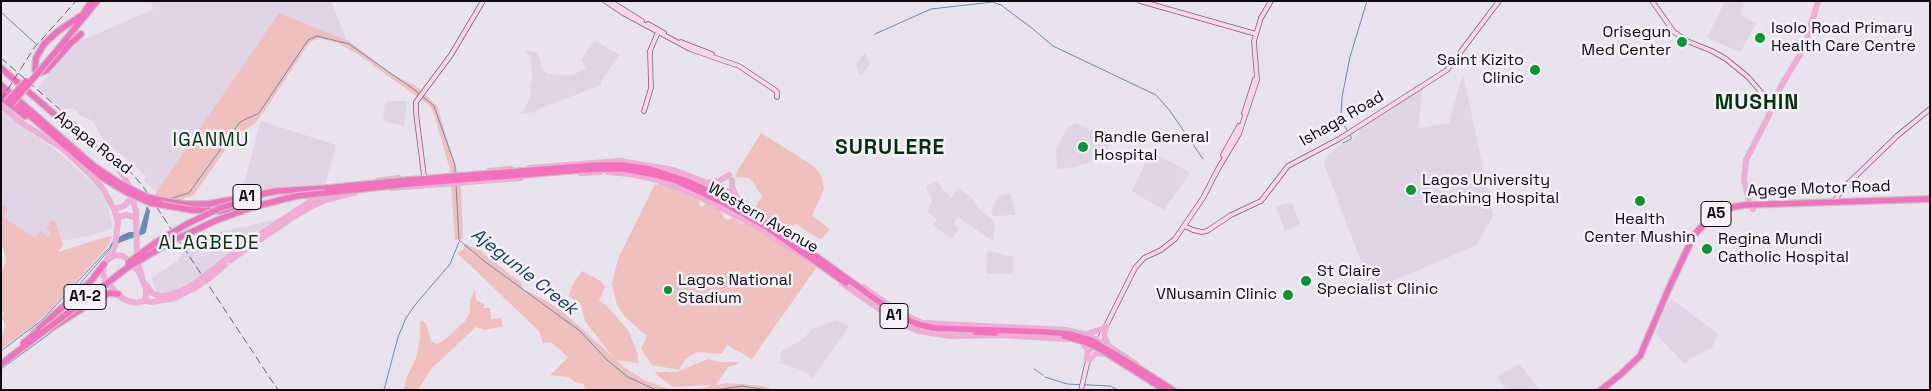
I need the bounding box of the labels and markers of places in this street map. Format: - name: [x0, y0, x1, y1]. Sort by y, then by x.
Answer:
- place label: Isolo Road Primary Health Care Centre: [1771, 19, 1916, 57]
- place label: Orisegun Med Center: [1581, 23, 1671, 61]
- marker: Isolo Road Primary Health Care Centre: [1753, 31, 1767, 45]
- marker: Orisegun Med Center: [1675, 35, 1689, 49]
- place label: Saint Kizito Clinic: [1437, 51, 1524, 89]
- marker: Saint Kizito Clinic: [1528, 63, 1542, 77]
- place label: Randle General Hospital: [1094, 128, 1209, 166]
- marker: Randle General Hospital: [1076, 140, 1090, 154]
- place label: Lagos University Teaching Hospital: [1422, 171, 1559, 209]
- marker: Lagos University Teaching Hospital: [1404, 183, 1418, 197]
- marker: Health Center Mushin: [1633, 194, 1647, 208]
- place label: Health Center Mushin: [1584, 210, 1696, 248]
- place label: Regina Mundi Catholic Hospital: [1718, 230, 1849, 268]
- marker: Regina Mundi Catholic Hospital: [1700, 242, 1714, 256]
- place label: St Claire Specialist Clinic: [1317, 262, 1438, 300]
- place label: Lagos National Stadium: [678, 271, 792, 309]
- marker: St Claire Specialist Clinic: [1299, 274, 1313, 288]
- marker: Lagos National Stadium: [662, 284, 674, 296]
- place label: VNusamin Clinic: [1156, 285, 1277, 305]
- marker: VNusamin Clinic: [1281, 288, 1295, 302]

